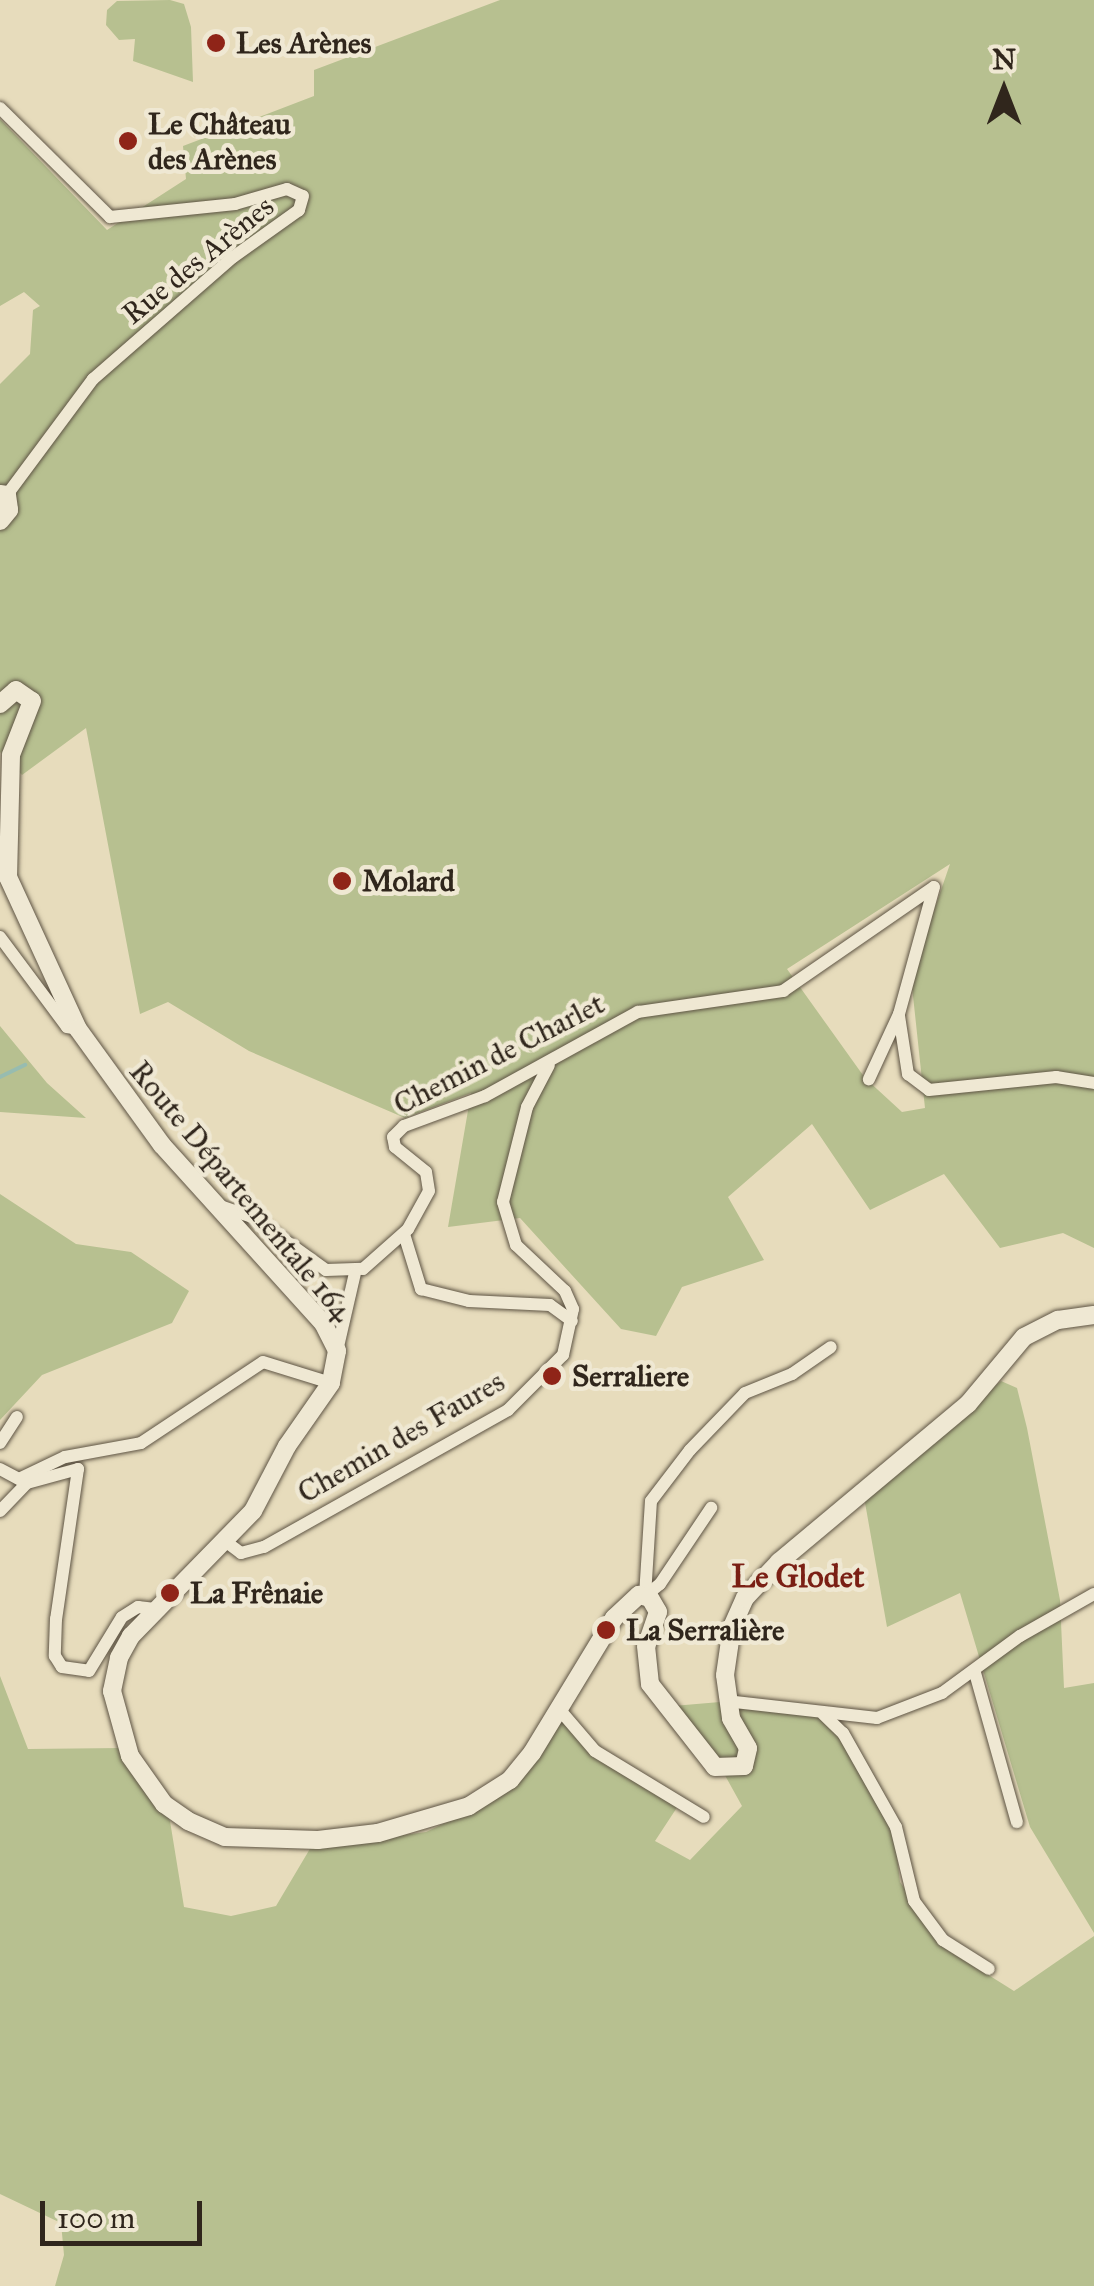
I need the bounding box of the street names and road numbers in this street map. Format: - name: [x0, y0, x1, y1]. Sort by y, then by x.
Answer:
- street label: Rue des Arènes: [115, 188, 281, 332]
- street label: Chemin de Charlet: [388, 985, 610, 1123]
- street label: Route Départementale 164: [122, 1054, 360, 1328]
- street label: Chemin des Faures: [291, 1363, 511, 1511]

